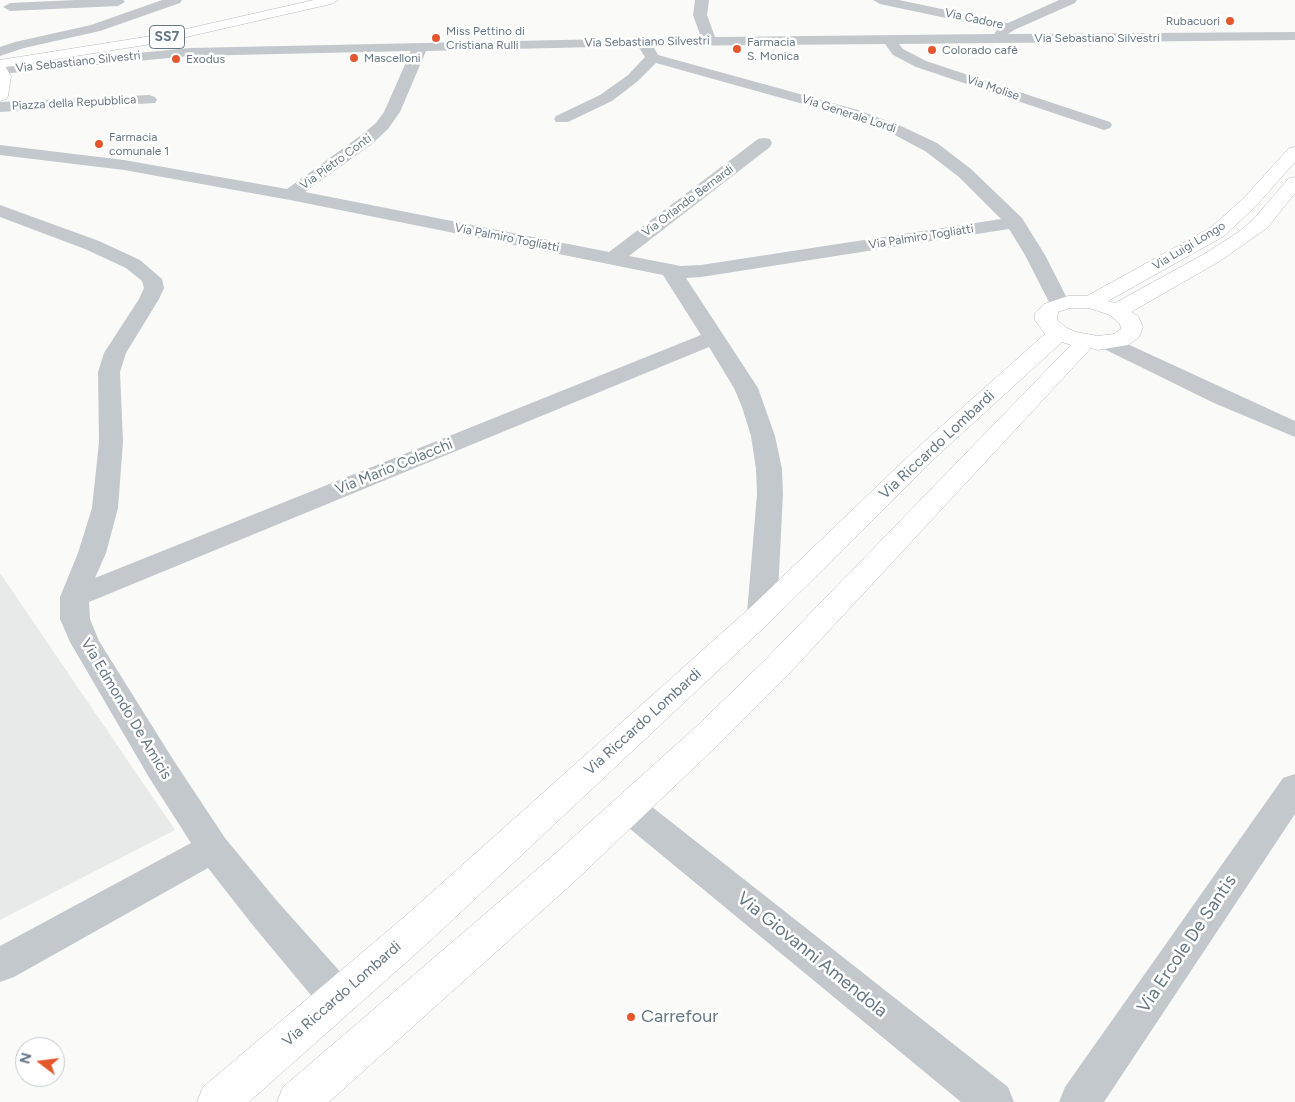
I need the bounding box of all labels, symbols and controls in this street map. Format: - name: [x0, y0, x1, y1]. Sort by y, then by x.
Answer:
- street label: Via Cadore: [943, 6, 1005, 32]
- place label: Rubacuori: [1166, 14, 1220, 28]
- marker: Rubacuori: [1224, 15, 1236, 27]
- place label: Miss Pettino di Cristiana Rulli: [446, 24, 525, 52]
- road number: SS7: [150, 26, 184, 48]
- street label: Via Sebastiano Silvestri: [1034, 31, 1160, 45]
- marker: Miss Pettino di Cristiana Rulli: [430, 32, 442, 44]
- street label: Via Sebastiano Silvestri: [584, 34, 710, 50]
- place label: Farmacia S. Monica: [747, 35, 799, 63]
- marker: Farmacia S. Monica: [731, 43, 743, 55]
- place label: Colorado cafè: [942, 43, 1018, 57]
- marker: Colorado cafè: [926, 44, 938, 56]
- street label: Via Sebastiano Silvestri: [15, 48, 141, 76]
- place label: Mascelloni: [364, 51, 421, 65]
- place label: Exodus: [186, 52, 225, 66]
- marker: Mascelloni: [348, 52, 360, 64]
- marker: Exodus: [170, 53, 182, 65]
- street label: Via Molise: [965, 72, 1021, 104]
- street label: Via Generale Lordi: [800, 92, 898, 136]
- street label: Piazza della Repubblica: [11, 93, 137, 113]
- place label: Farmacia comunale 1: [109, 130, 169, 158]
- street label: Via Pietro Conti: [298, 131, 374, 193]
- marker: Farmacia comunale 1: [93, 138, 105, 150]
- street label: Via Orlando Bernardi: [640, 162, 736, 240]
- street label: Via Luigi Longo: [1150, 219, 1228, 273]
- street label: Via Palmiro Togliatti: [454, 221, 560, 255]
- street label: Via Palmiro Togliatti: [868, 222, 974, 252]
- street label: Via Riccardo Lombardi: [876, 387, 998, 503]
- street label: Via Mario Colacchi: [333, 435, 455, 499]
- street label: Via Edmondo De Amicis: [77, 635, 175, 783]
- street label: Via Riccardo Lombardi: [581, 665, 705, 779]
- street label: Via Ercole De Santis: [1133, 871, 1241, 1017]
- street label: Via Giovanni Amendola: [733, 888, 891, 1022]
- street label: Via Riccardo Lombardi: [279, 938, 405, 1050]
- place label: Carrefour: [641, 1006, 718, 1028]
- marker: Carrefour: [625, 1011, 637, 1023]
- north arrow: [15, 1037, 65, 1087]
- text: N: [16, 1051, 36, 1066]

